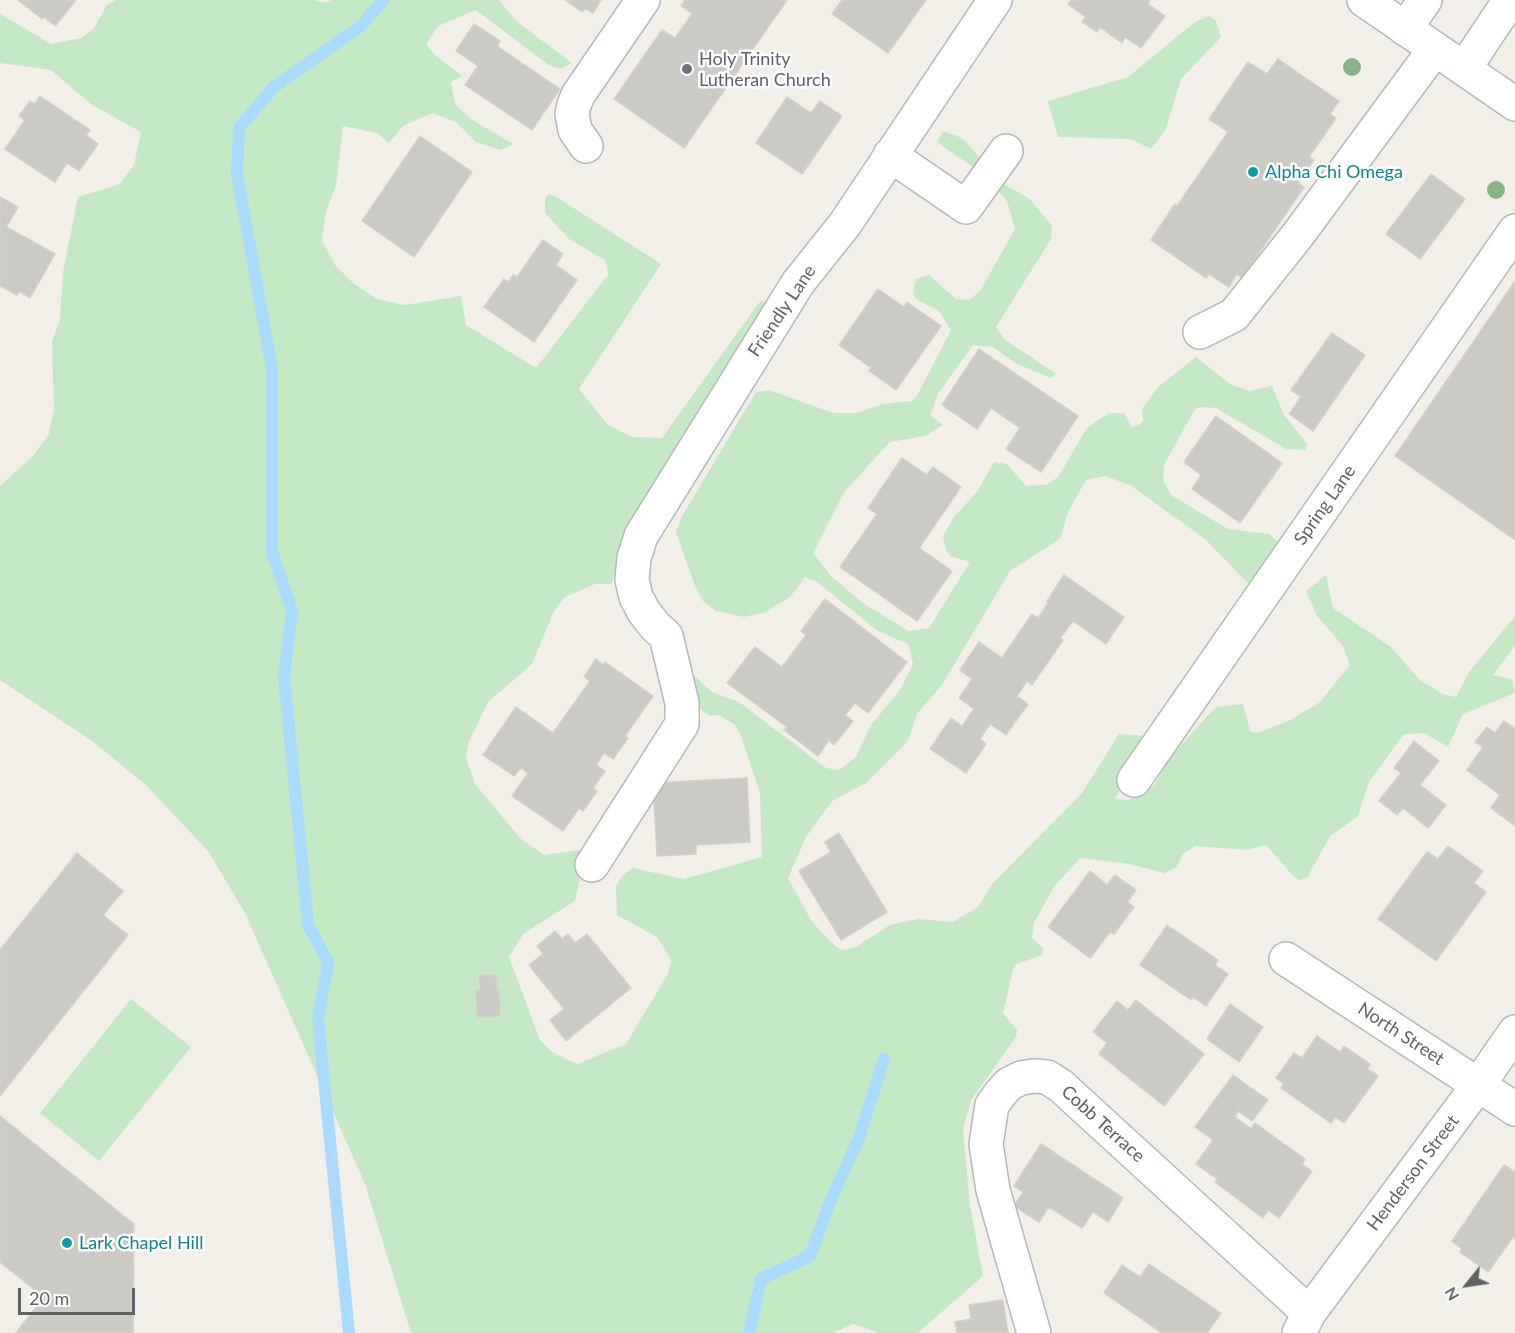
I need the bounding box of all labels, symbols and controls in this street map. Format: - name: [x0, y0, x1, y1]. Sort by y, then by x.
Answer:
- place label: Holy Trinity Lutheran Church: [699, 48, 831, 90]
- marker: Holy Trinity Lutheran Church: [680, 62, 694, 76]
- place label: Alpha Chi Omega: [1265, 161, 1403, 183]
- marker: Alpha Chi Omega: [1246, 165, 1260, 179]
- street label: Friendly Lane: [743, 261, 821, 361]
- street label: Spring Lane: [1290, 461, 1360, 549]
- street label: North Street: [1354, 998, 1448, 1070]
- street label: Cobb Terrace: [1057, 1081, 1149, 1167]
- street label: Henderson Street: [1363, 1111, 1463, 1235]
- place label: Lark Chapel Hill: [79, 1232, 203, 1254]
- marker: Lark Chapel Hill: [60, 1236, 74, 1250]
- north arrow: [1437, 1255, 1497, 1315]
- scale bar: [21, 1276, 138, 1314]
- text: N: [1440, 1284, 1462, 1304]
- text: 20 m: [29, 1287, 69, 1309]

